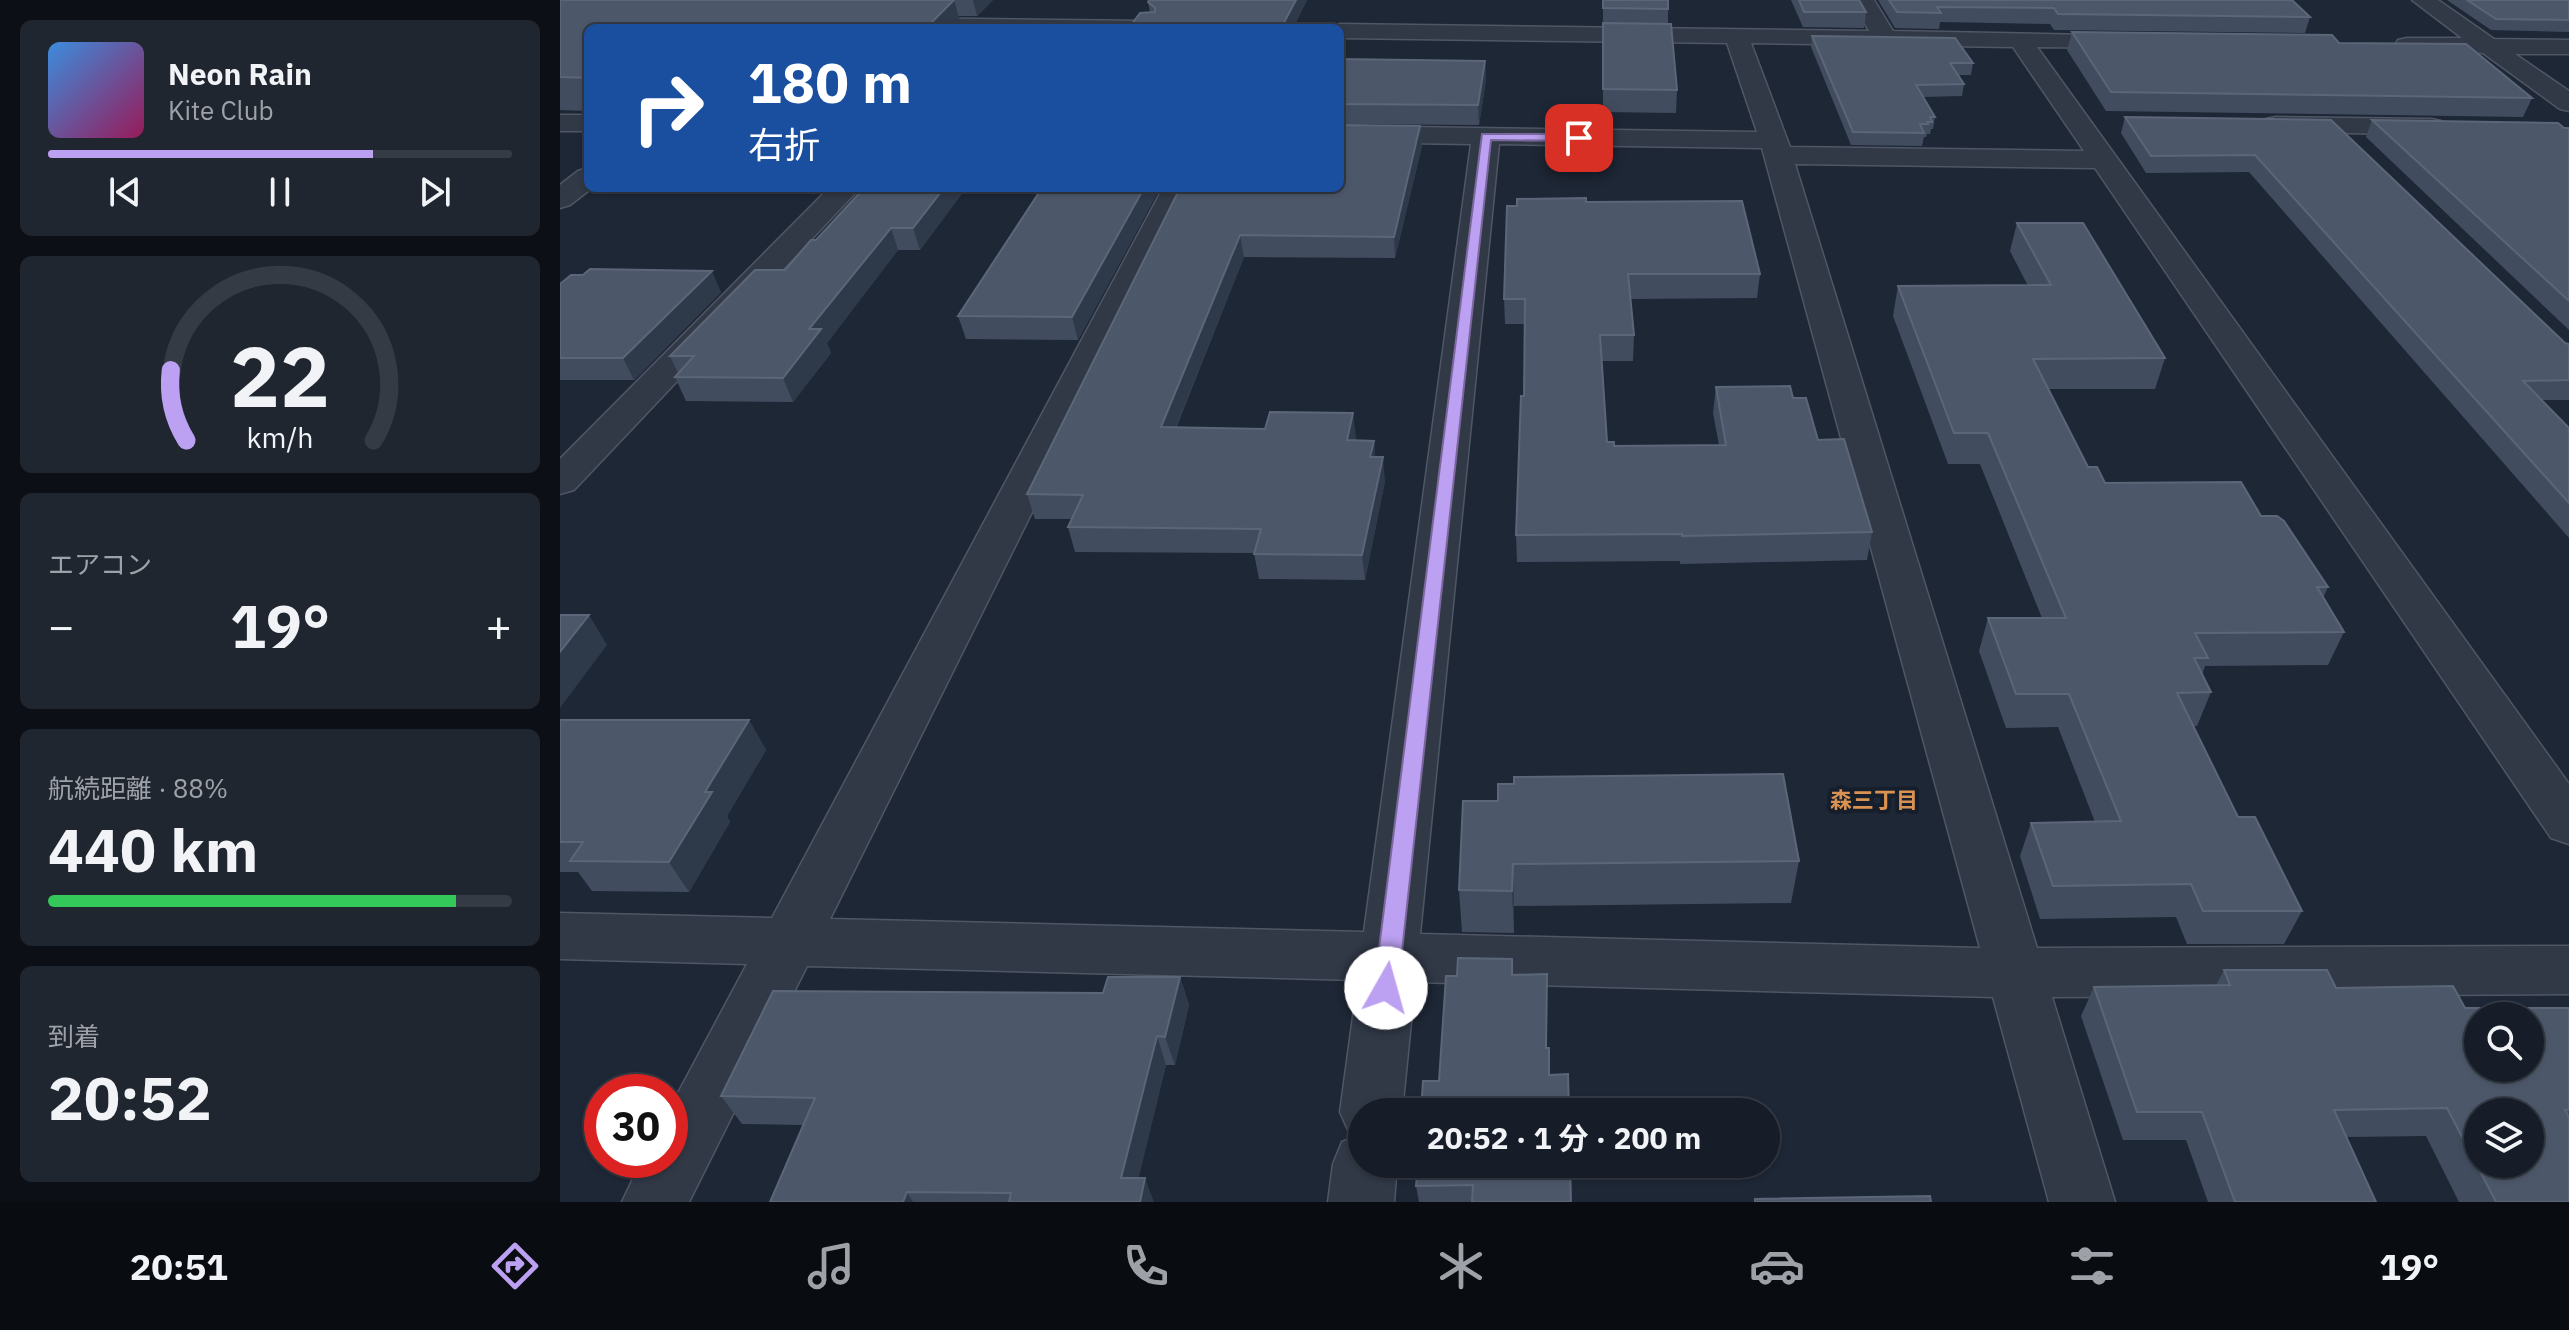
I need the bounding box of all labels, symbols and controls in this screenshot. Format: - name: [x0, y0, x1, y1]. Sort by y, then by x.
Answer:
- text: 180 m: [748, 46, 912, 118]
- text: Neon Rain: [168, 54, 312, 93]
- icon: right: [616, 56, 720, 160]
- text: Kite Club: [168, 93, 273, 127]
- pin: [1545, 104, 1613, 172]
- icon: arrive: [1557, 116, 1601, 160]
- text: 右折: [748, 121, 820, 168]
- icon: previous: [103, 170, 147, 214]
- icon: pause: [258, 170, 302, 214]
- icon: next: [413, 170, 457, 214]
- text: 22: [230, 321, 330, 429]
- text: km/h: [246, 419, 314, 456]
- text: エアコン: [48, 547, 152, 581]
- text: 19°: [230, 586, 330, 665]
- text: −: [48, 597, 74, 654]
- text: +: [486, 597, 512, 654]
- text: 航続距離 · 88%: [48, 771, 228, 805]
- district label: 森三丁目: [1830, 785, 1918, 814]
- text: 440 km: [48, 810, 258, 889]
- position arrow: [1344, 946, 1428, 1030]
- map controls: [2464, 1002, 2544, 1178]
- button: search: [2464, 1002, 2544, 1082]
- text: 到着: [48, 1019, 100, 1053]
- text: 20:52: [48, 1058, 212, 1137]
- speed limit sign: 30: [584, 1074, 688, 1178]
- button: layers: [2464, 1098, 2544, 1178]
- text: 20:52 · 1 分 · 200 m: [1427, 1118, 1701, 1157]
- icon: directions: [487, 1238, 543, 1294]
- icon: music: [803, 1238, 859, 1294]
- icon: phone: [1118, 1238, 1174, 1294]
- icon: climate: [1433, 1238, 1489, 1294]
- icon: car: [1749, 1238, 1805, 1294]
- icon: filters: [2064, 1238, 2120, 1294]
- text: 20:51: [130, 1243, 228, 1290]
- text: 19°: [2379, 1243, 2439, 1290]

